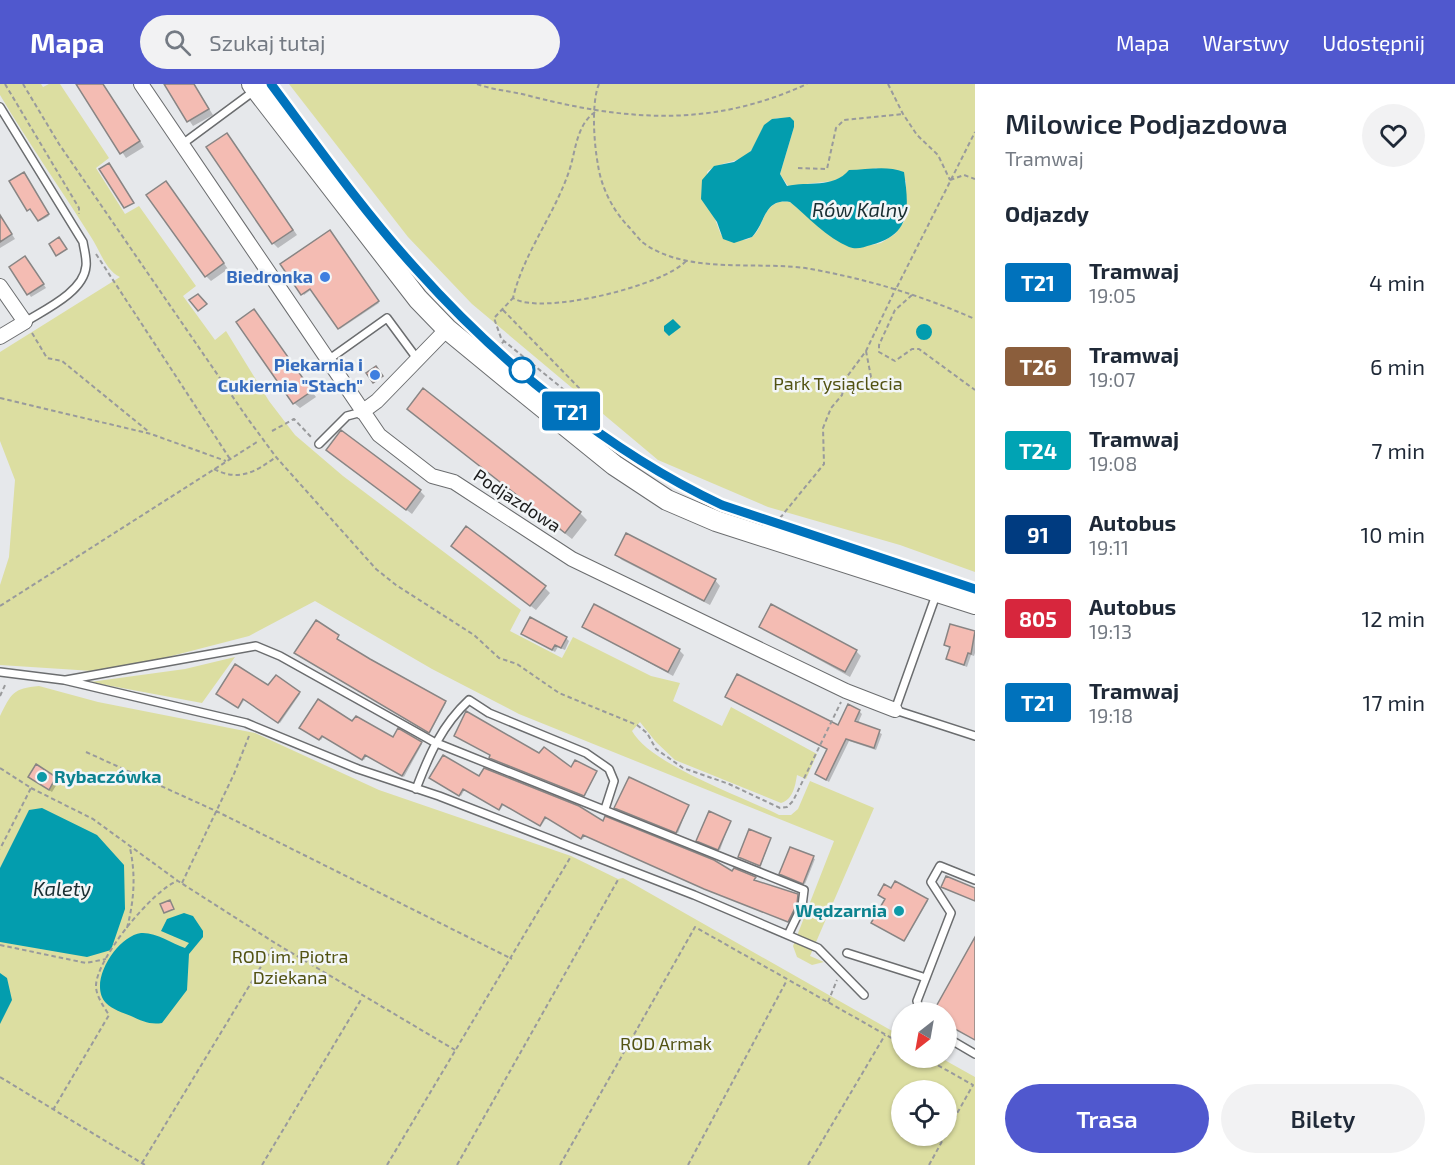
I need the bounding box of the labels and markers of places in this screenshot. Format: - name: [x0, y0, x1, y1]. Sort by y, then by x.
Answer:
- place label: Biedronka: [226, 265, 313, 287]
- marker: Biedronka: [318, 270, 332, 284]
- place label: Piekarnia i Cukiernia "Stach": [218, 353, 363, 396]
- unlabelled marker: [509, 357, 535, 383]
- marker: Piekarnia i Cukiernia "Stach": [368, 368, 382, 382]
- place label: Rybaczówka: [54, 765, 162, 787]
- marker: Rybaczówka: [35, 770, 49, 784]
- place label: Wędzarnia: [795, 899, 887, 921]
- marker: Wędzarnia: [892, 904, 906, 918]

